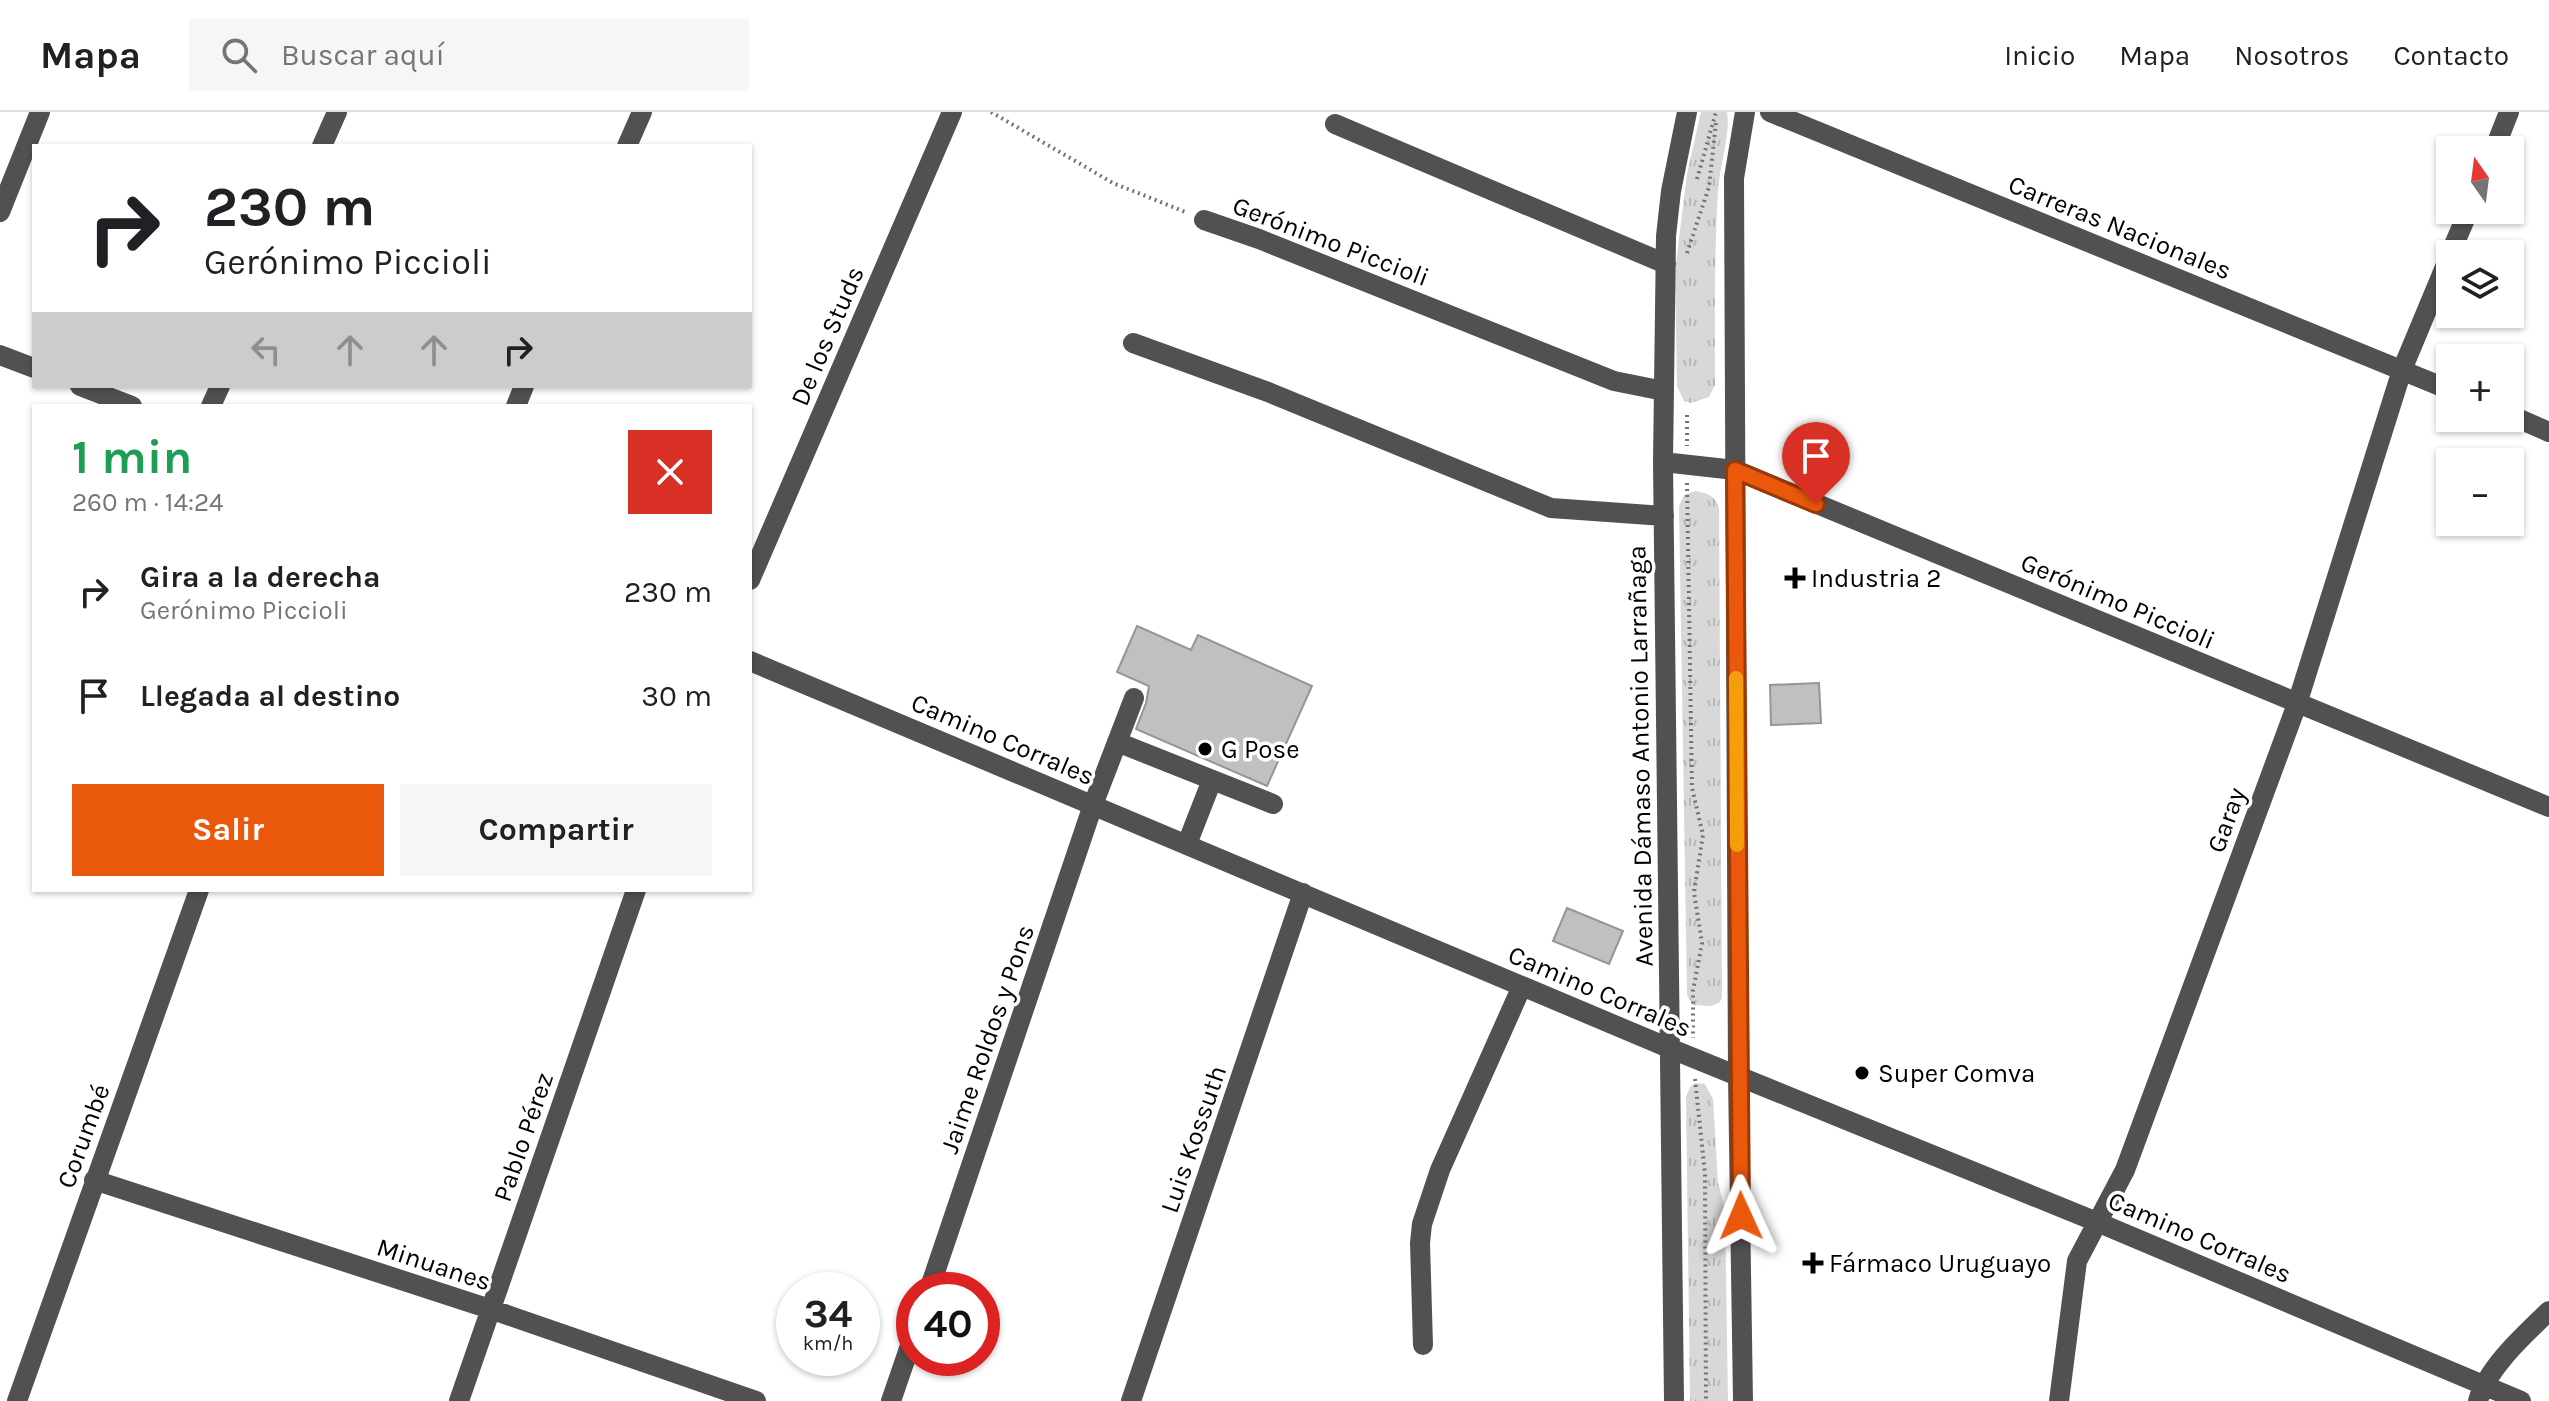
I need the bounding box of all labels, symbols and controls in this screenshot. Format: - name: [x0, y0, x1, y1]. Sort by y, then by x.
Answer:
- search box: [189, 19, 749, 91]
- text: Mapa: [40, 33, 141, 78]
- icon: search: [217, 33, 261, 77]
- text: Buscar aquí: [281, 37, 445, 73]
- text: Inicio: [2004, 39, 2075, 72]
- text: Mapa: [2119, 39, 2190, 72]
- text: Nosotros: [2234, 39, 2349, 72]
- text: Contacto: [2393, 39, 2509, 72]
- north arrow: [2436, 136, 2524, 224]
- map controls: [2436, 136, 2524, 536]
- street label: Carreras Nacionales: [2004, 169, 2236, 286]
- text: 230 m: [204, 174, 375, 239]
- icon: right: [72, 176, 176, 280]
- street label: Gerónimo Piccioli: [1228, 190, 1433, 293]
- button: layers: [2436, 240, 2524, 328]
- text: Gerónimo Piccioli: [204, 241, 492, 283]
- street label: De los Studs: [784, 262, 871, 411]
- icon: left: [244, 328, 288, 372]
- icon: ahead: [328, 328, 372, 372]
- icon: ahead: [412, 328, 456, 372]
- icon: right: [496, 328, 540, 372]
- button: +: [2436, 344, 2524, 432]
- pin: [1782, 422, 1850, 504]
- text: 1 min: [72, 429, 192, 485]
- button: close: [628, 430, 712, 514]
- icon: arrive: [1794, 434, 1838, 478]
- button: −: [2436, 448, 2524, 536]
- text: 260 m · 14:24: [72, 487, 224, 518]
- street label: Avenida Dámaso Antonio Larrañaga: [1621, 545, 1660, 967]
- street label: Gerónimo Piccioli: [2016, 547, 2220, 656]
- text: Gira a la derecha: [140, 559, 381, 595]
- place label: Industria 2: [1811, 563, 1941, 594]
- marker: Industria 2: [1786, 569, 1804, 587]
- icon: right: [72, 570, 116, 614]
- text: 230 m: [624, 574, 712, 610]
- text: Gerónimo Piccioli: [140, 595, 348, 626]
- icon: arrive: [72, 674, 116, 718]
- text: Llegada al destino: [140, 678, 400, 714]
- text: 30 m: [641, 678, 712, 714]
- street label: Camino Corrales: [907, 687, 1099, 792]
- place label: G Pose: [1221, 734, 1300, 765]
- marker: G Pose: [1196, 740, 1214, 758]
- street label: Garay: [2200, 783, 2252, 857]
- button: Salir: [72, 784, 384, 876]
- button: Compartir: [400, 784, 712, 876]
- street label: Jaime Roldos y Pons: [934, 921, 1041, 1157]
- street label: Camino Corrales: [1504, 939, 1696, 1044]
- place label: Super Comva: [1878, 1058, 2035, 1089]
- street label: Luis Kossuth: [1154, 1061, 1233, 1217]
- marker: Super Comva: [1853, 1064, 1871, 1082]
- street label: Pablo Pérez: [487, 1068, 560, 1206]
- street label: Corumbé: [50, 1080, 117, 1192]
- position arrow: [1699, 1174, 1783, 1258]
- street label: Camino Corrales: [2104, 1185, 2296, 1290]
- street label: Minuanes: [373, 1231, 495, 1297]
- place label: Fármaco Uruguayo: [1829, 1248, 2051, 1279]
- marker: Fármaco Uruguayo: [1804, 1254, 1822, 1272]
- speed limit sign: 40: [896, 1272, 1000, 1376]
- text: 34: [804, 1290, 852, 1337]
- text: km/h: [803, 1332, 853, 1355]

